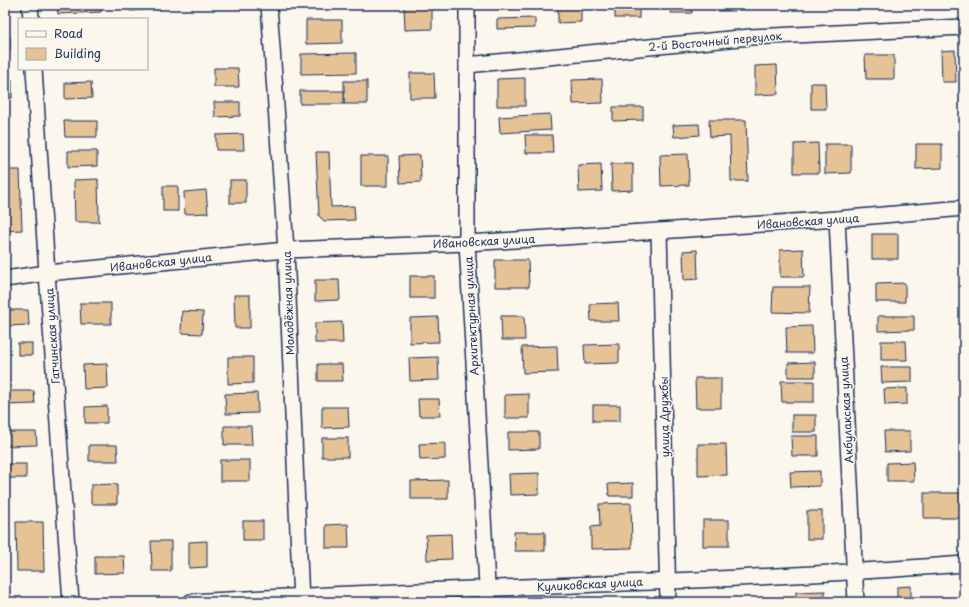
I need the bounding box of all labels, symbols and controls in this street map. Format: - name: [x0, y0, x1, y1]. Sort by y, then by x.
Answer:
- legend: [18, 18, 148, 70]
- text: Road: [54, 24, 83, 42]
- street label: 2-й Восточный переулок: [647, 27, 783, 55]
- text: Building: [54, 44, 101, 62]
- street label: Ивановская улица: [756, 209, 860, 233]
- street label: Ивановская улица: [432, 230, 536, 252]
- street label: Ивановская улица: [109, 248, 213, 276]
- street label: Молодёжная улица: [278, 251, 298, 355]
- street label: Архитектурная улица: [459, 256, 483, 376]
- street label: Гатчинская улица: [40, 288, 64, 384]
- street label: Акбулакская улица: [835, 356, 857, 464]
- street label: улица Дружбы: [655, 376, 673, 458]
- street label: Куликовская улица: [537, 573, 643, 595]

